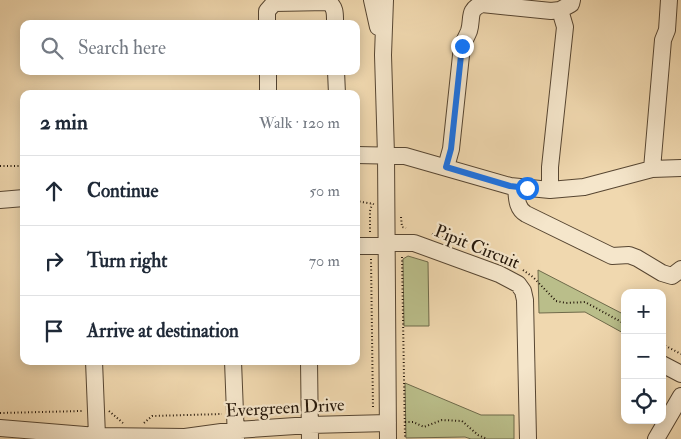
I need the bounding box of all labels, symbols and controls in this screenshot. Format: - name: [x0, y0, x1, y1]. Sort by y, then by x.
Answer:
- search box: [20, 20, 360, 75]
- icon: search: [38, 34, 66, 62]
- route end: [451, 35, 474, 58]
- text: Search here: [78, 36, 166, 60]
- text: 2 min: [40, 109, 88, 136]
- text: Walk · 120 m: [259, 113, 340, 133]
- icon: ahead: [40, 177, 68, 205]
- route start: [516, 177, 539, 200]
- text: Continue: [87, 179, 158, 203]
- text: 50 m: [309, 181, 340, 201]
- street label: Pipit Circuit: [431, 219, 523, 275]
- icon: right: [40, 247, 68, 275]
- text: Turn right: [87, 249, 167, 273]
- text: 70 m: [309, 251, 340, 271]
- map controls: [621, 289, 666, 424]
- button: +: [621, 289, 666, 334]
- icon: arrive: [40, 317, 68, 345]
- text: Arrive at destination: [87, 319, 239, 343]
- button: −: [621, 334, 666, 379]
- button: locate: [621, 379, 666, 424]
- street label: Evergreen Drive: [225, 393, 346, 423]

